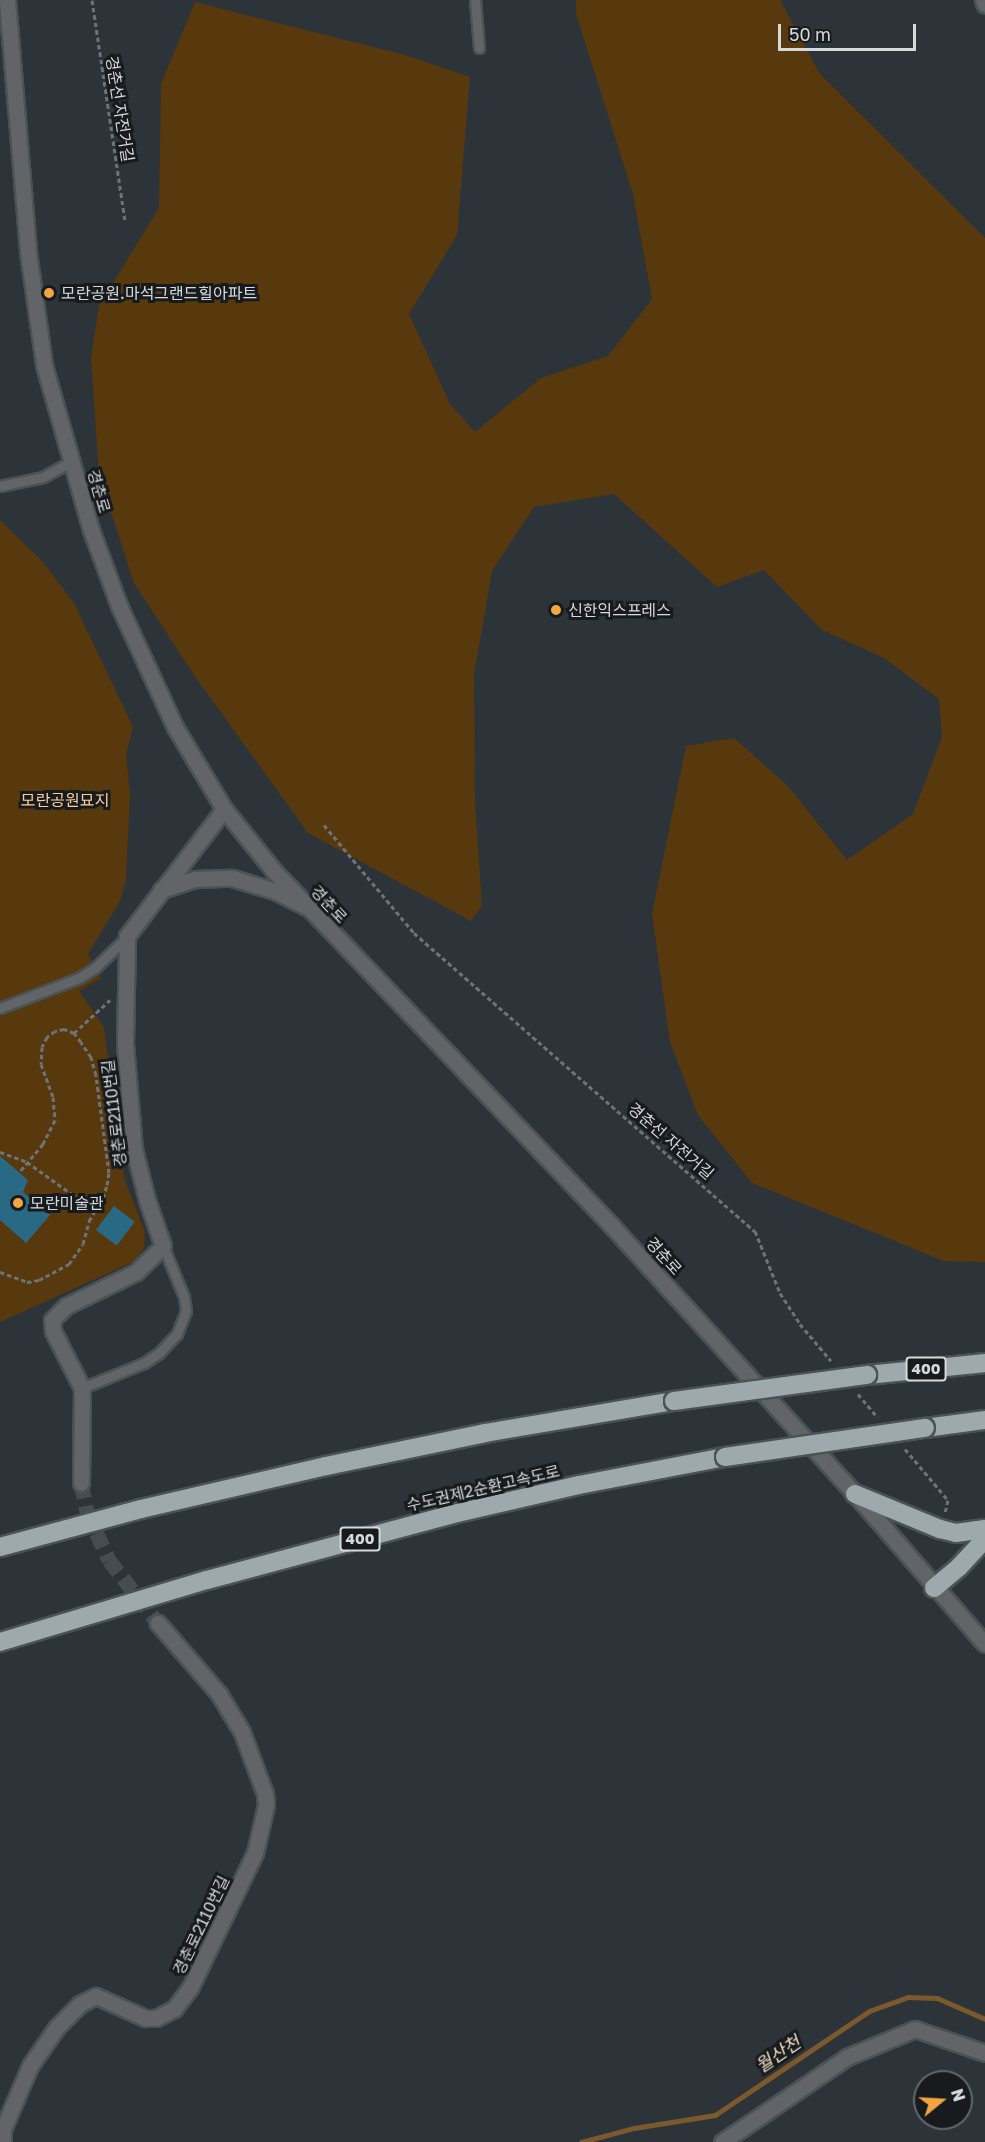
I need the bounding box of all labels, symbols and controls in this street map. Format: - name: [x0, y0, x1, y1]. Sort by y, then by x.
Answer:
- scale bar: [781, 12, 919, 50]
- text: 50 m: [789, 23, 831, 45]
- street label: 경춘선 자전거길: [102, 55, 138, 163]
- place label: 모란공원.마석그랜드힐아파트: [61, 283, 257, 303]
- marker: 모란공원.마석그랜드힐아파트: [42, 286, 56, 300]
- street label: 경춘로: [84, 467, 114, 515]
- place label: 신한익스프레스: [568, 600, 671, 620]
- marker: 신한익스프레스: [549, 603, 563, 617]
- park label: 모란공원묘지: [21, 790, 109, 810]
- street label: 경춘로: [307, 881, 351, 927]
- street label: 경춘로2110번길: [98, 1058, 130, 1168]
- street label: 경춘선 자전거길: [624, 1099, 718, 1183]
- place label: 모란미술관: [30, 1193, 104, 1213]
- marker: 모란미술관: [11, 1196, 25, 1210]
- street label: 경춘로: [642, 1233, 686, 1279]
- road number: 400: [905, 1357, 947, 1381]
- street label: 수도권제2순환고속도로: [405, 1461, 561, 1515]
- road number: 400: [339, 1527, 381, 1551]
- street label: 경춘로2110번길: [169, 1872, 233, 1978]
- water label: 월산천: [751, 2031, 805, 2077]
- north arrow: [913, 2070, 973, 2130]
- text: N: [947, 2086, 970, 2104]

